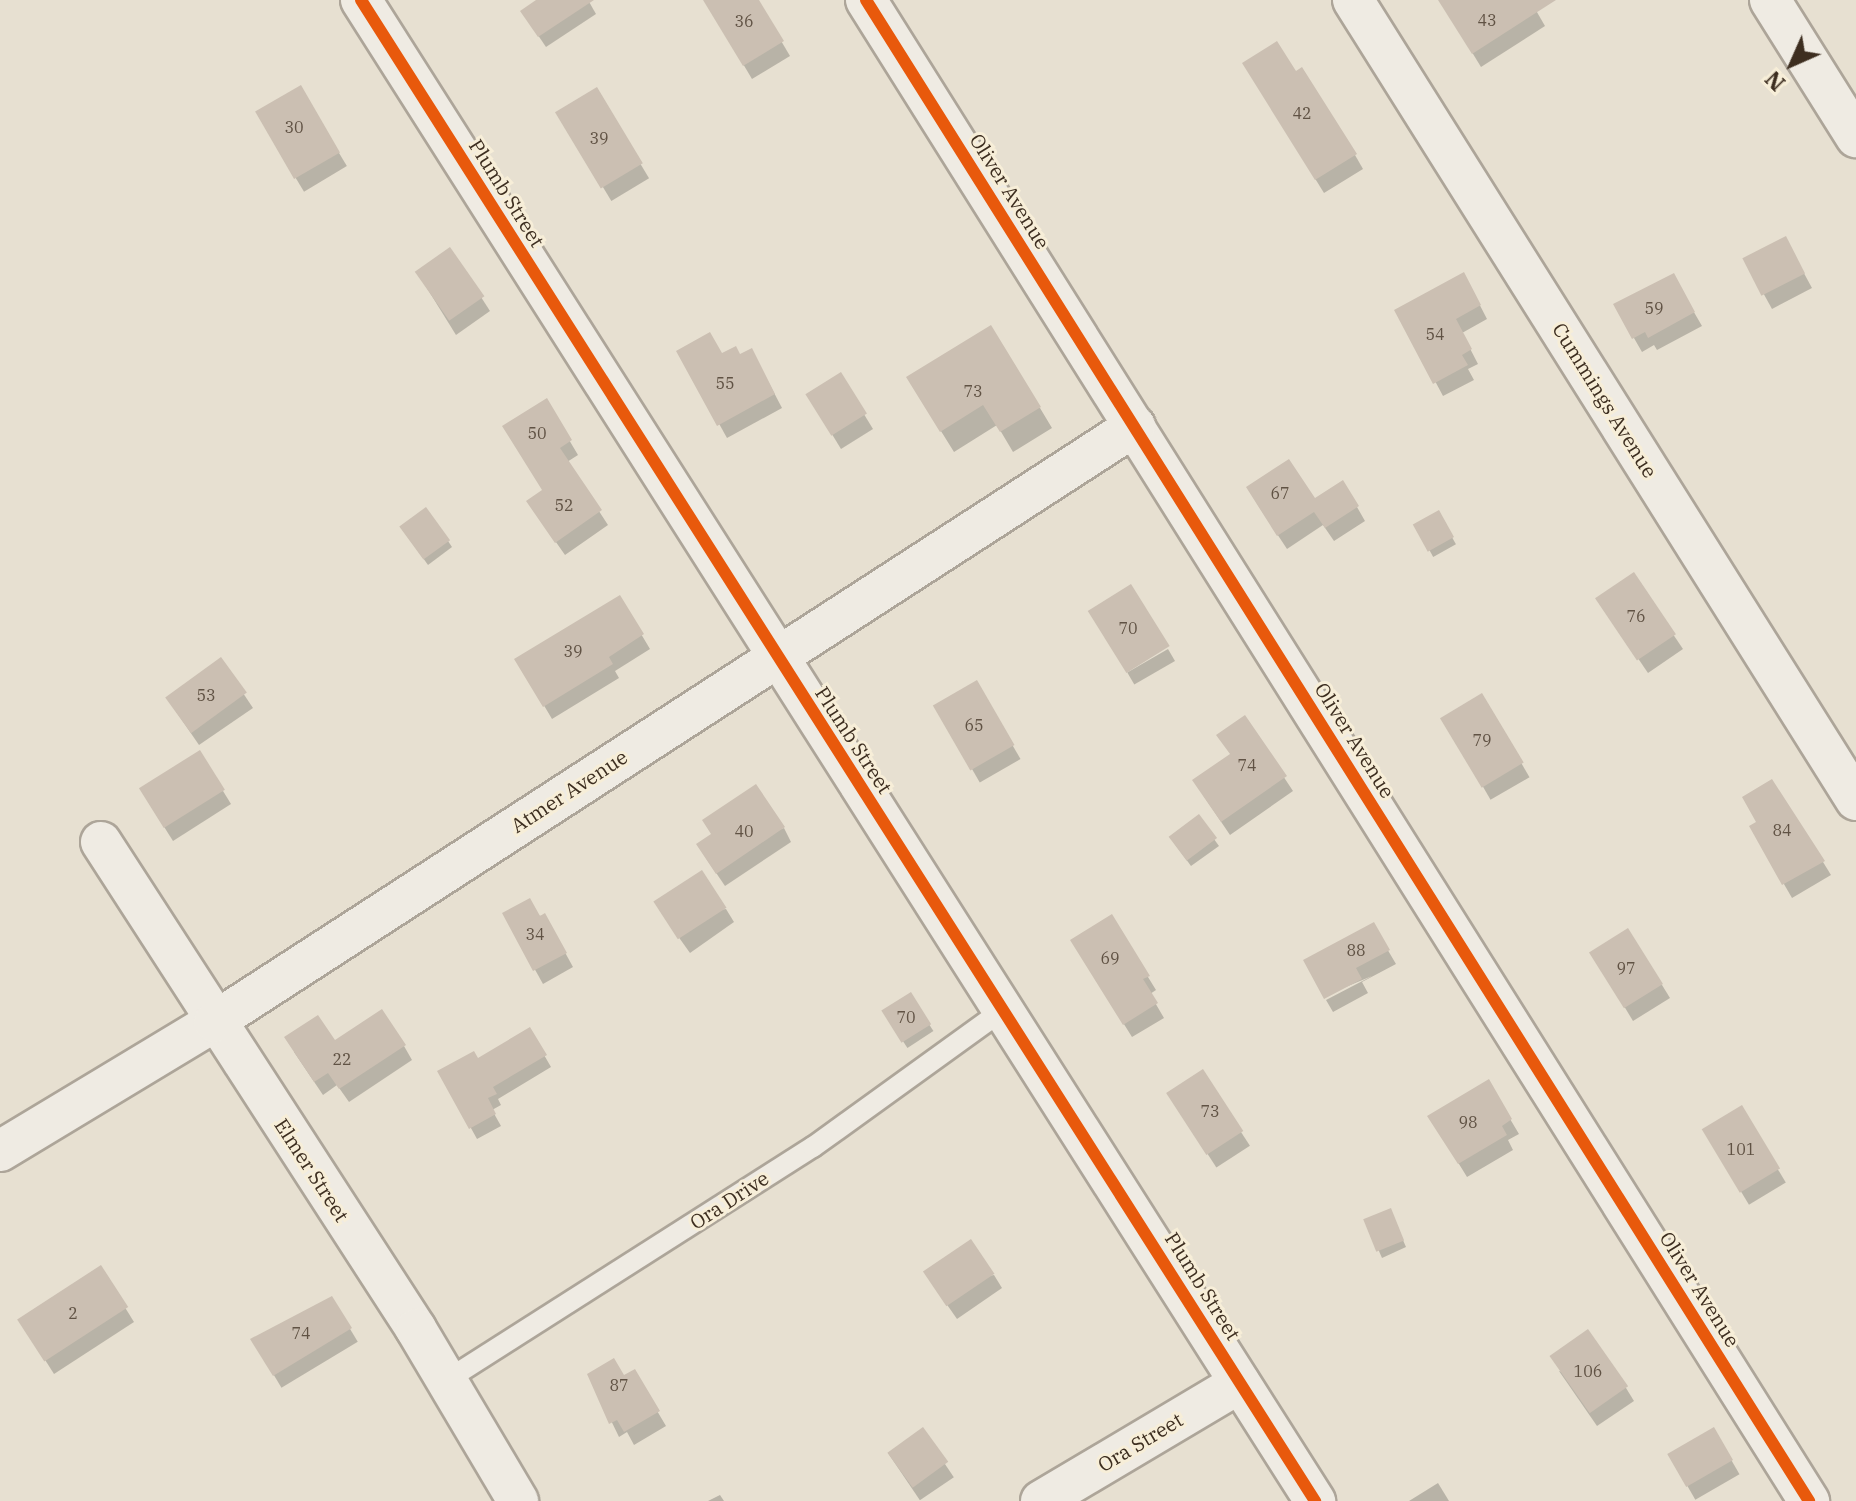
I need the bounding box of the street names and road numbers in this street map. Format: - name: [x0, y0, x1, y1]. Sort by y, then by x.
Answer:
- street label: Oliver Avenue: [965, 129, 1055, 253]
- street label: Plumb Street: [464, 135, 550, 251]
- street label: Cummings Avenue: [1548, 318, 1662, 482]
- street label: Oliver Avenue: [1310, 678, 1400, 802]
- street label: Plumb Street: [811, 682, 897, 798]
- street label: Atmer Avenue: [506, 744, 632, 838]
- street label: Elmer Street: [270, 1114, 354, 1226]
- street label: Ora Drive: [685, 1166, 773, 1234]
- street label: Oliver Avenue: [1655, 1227, 1745, 1351]
- street label: Plumb Street: [1160, 1228, 1246, 1344]
- street label: Ora Street: [1093, 1407, 1187, 1477]

